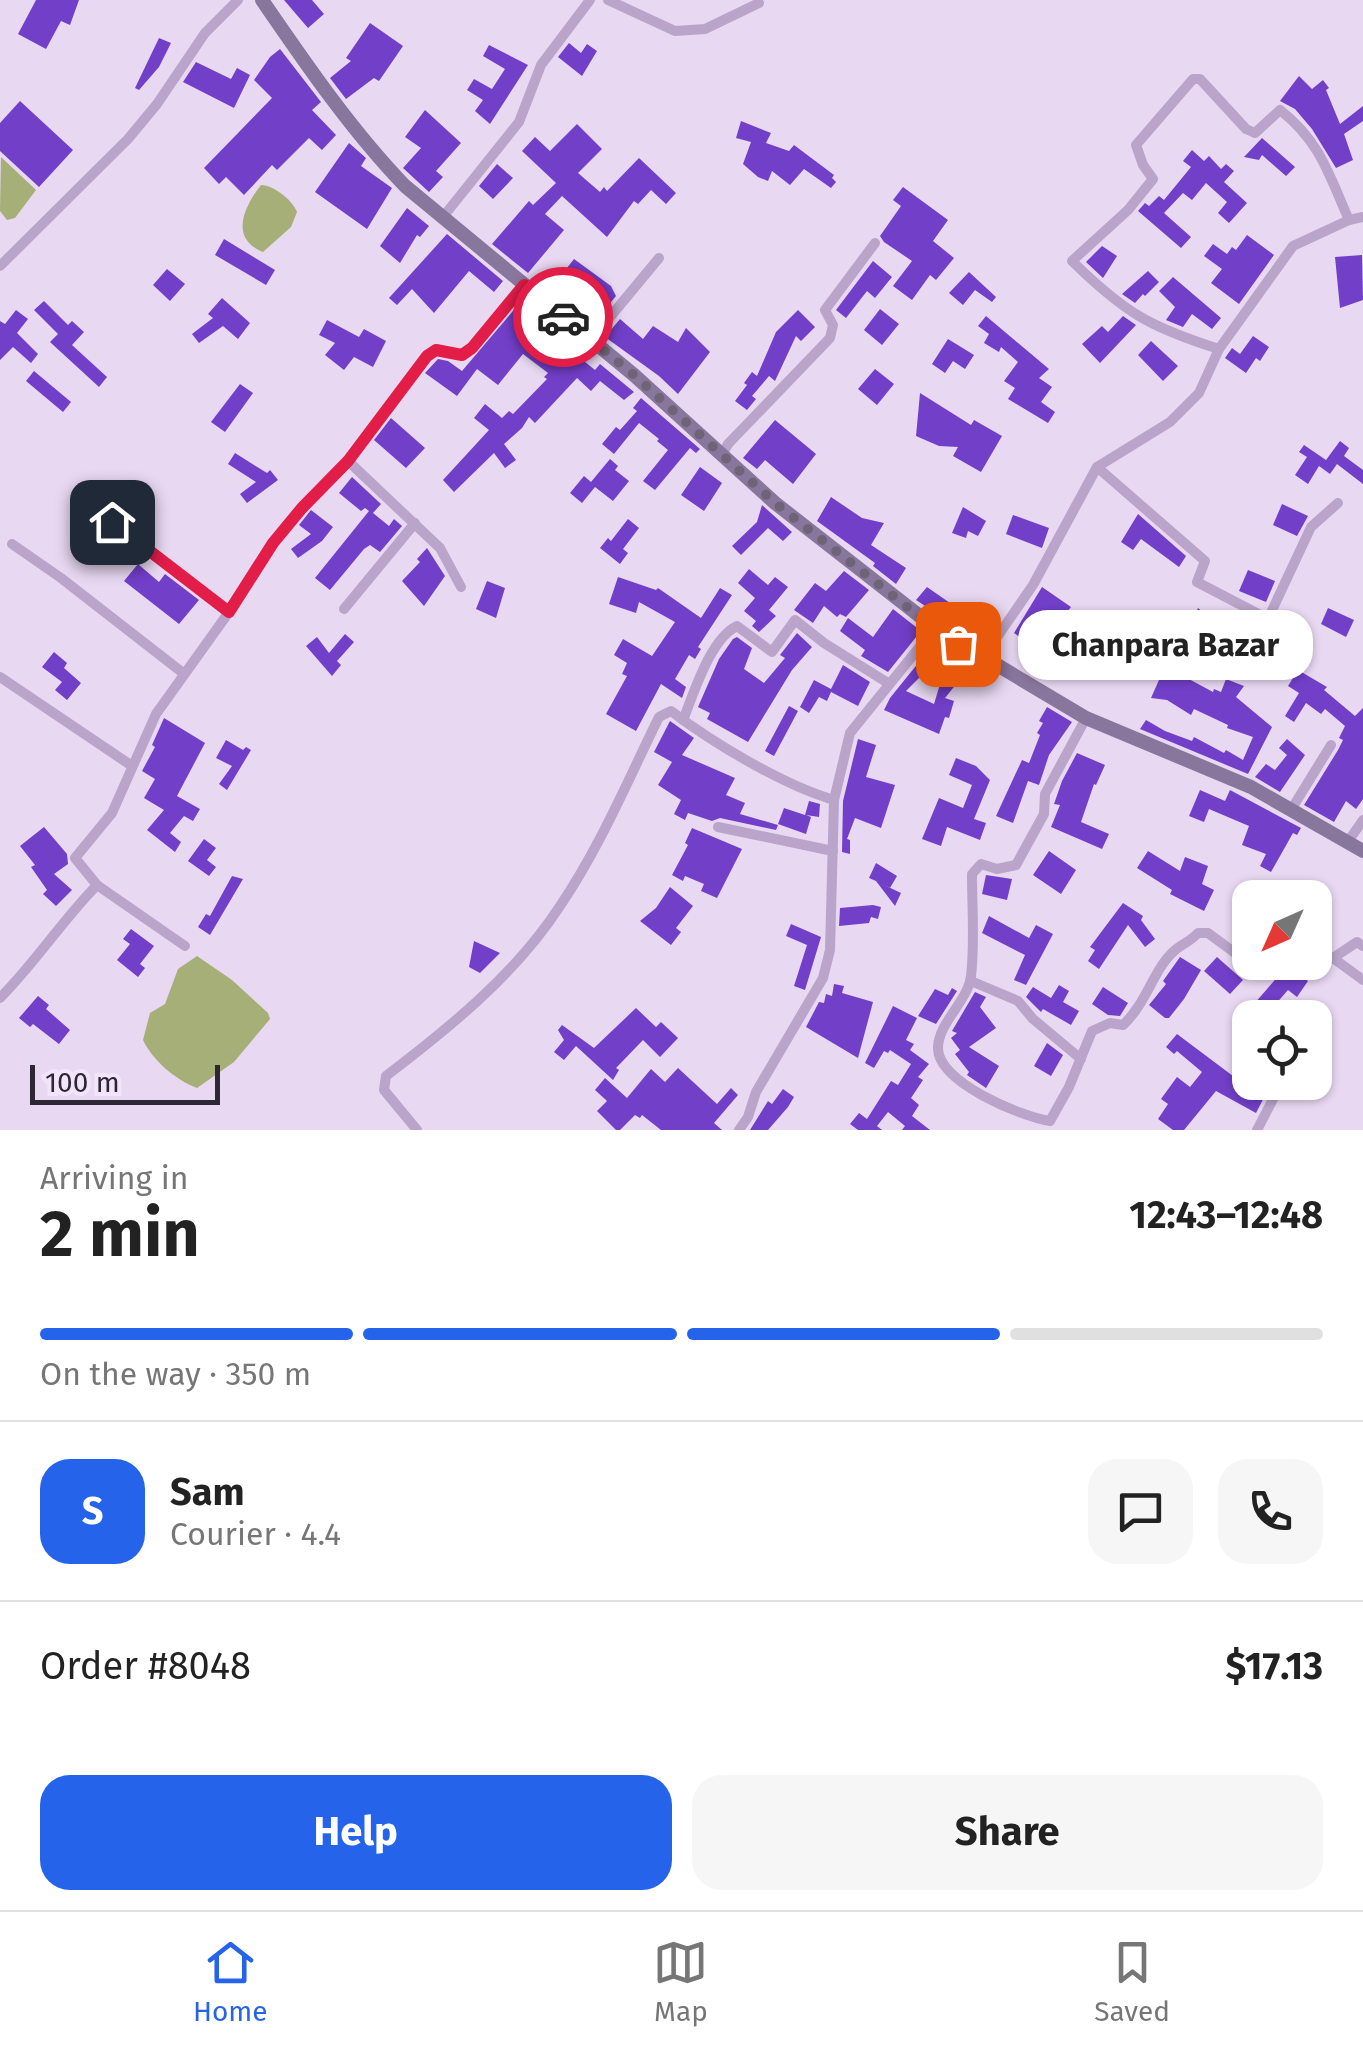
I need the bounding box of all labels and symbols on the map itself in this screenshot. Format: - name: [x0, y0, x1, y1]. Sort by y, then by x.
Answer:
- courier: [513, 267, 613, 367]
- pin: [70, 480, 155, 565]
- pin: [916, 602, 1001, 687]
- callout: Chanpara Bazar: [1018, 609, 1313, 679]
- north arrow: [1232, 880, 1332, 980]
- scale bar: [30, 1060, 220, 1104]

